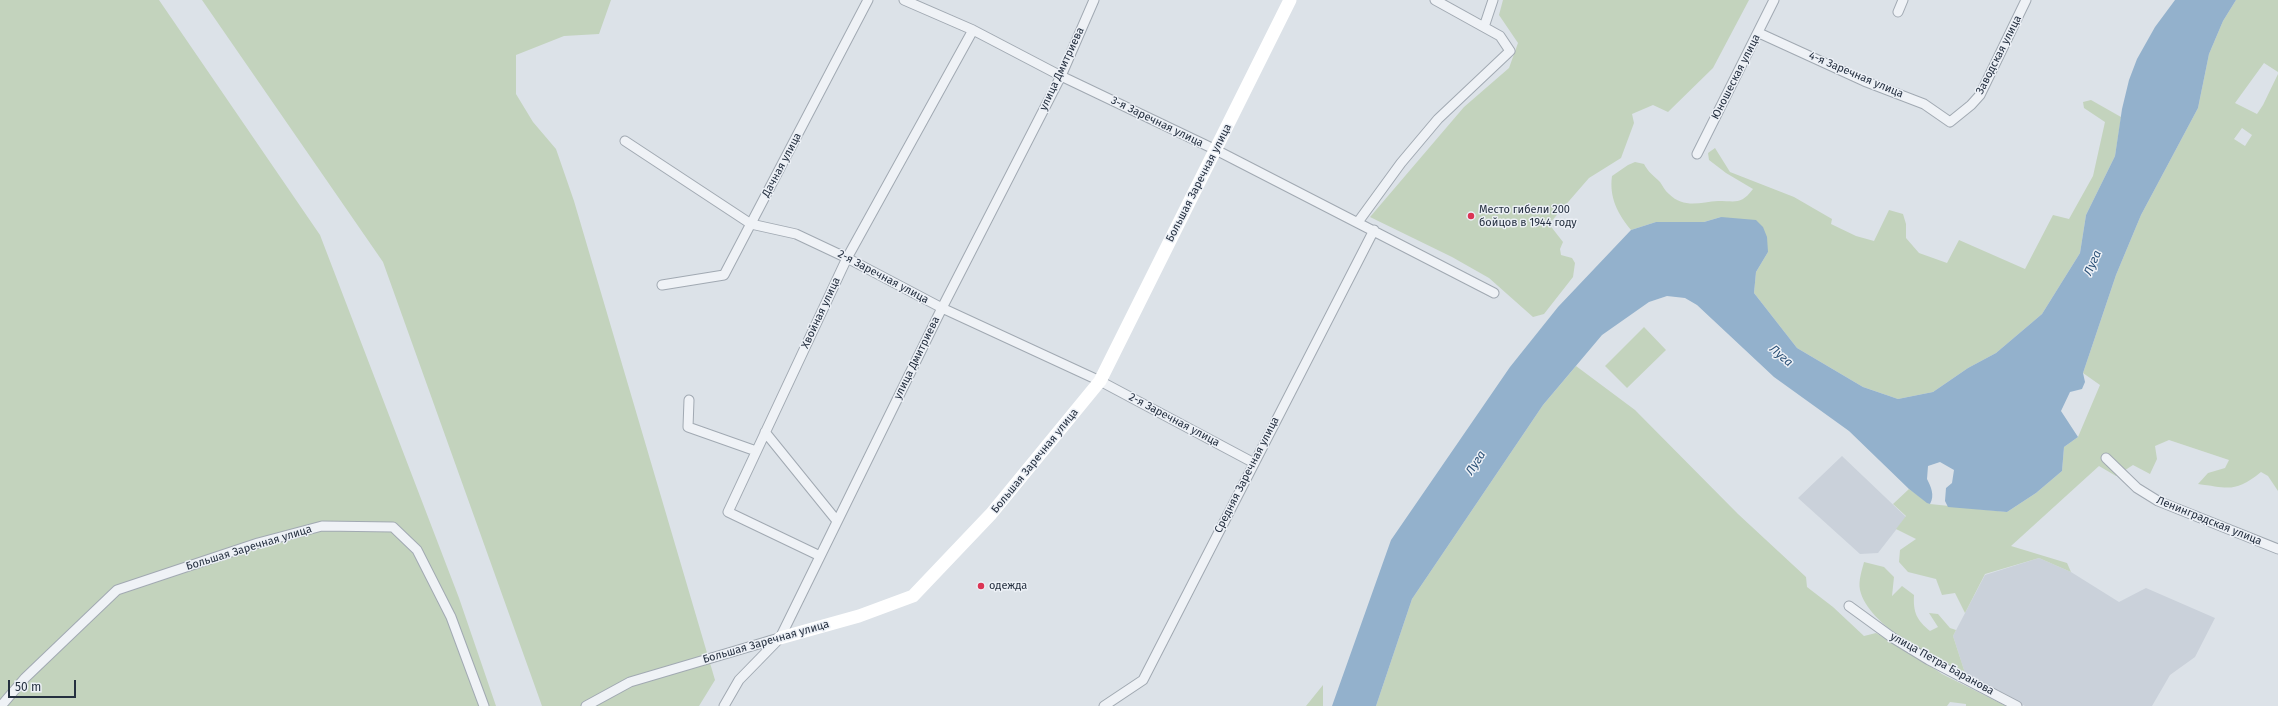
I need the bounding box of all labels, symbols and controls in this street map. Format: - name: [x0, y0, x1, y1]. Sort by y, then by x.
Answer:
- street label: Заводская улица: [1973, 13, 2025, 97]
- street label: улица Дмитриева: [1037, 25, 1087, 113]
- street label: Юношеская улица: [1709, 32, 1763, 122]
- street label: 4-я Заречная улица: [1807, 49, 1905, 101]
- street label: 3-я Заречная улица: [1109, 94, 1205, 150]
- street label: Большая Заречная улица: [1163, 122, 1235, 244]
- street label: Дачная улица: [760, 131, 804, 199]
- place label: Место гибели 200 бойцов в 1944 году: [1479, 203, 1577, 229]
- marker: Место гибели 200 бойцов в 1944 году: [1466, 211, 1476, 221]
- street label: 2-я Заречная улица: [835, 247, 931, 307]
- water label: Луга: [2081, 248, 2105, 278]
- street label: Хвойная улица: [799, 275, 843, 351]
- street label: улица Дмитриева: [891, 314, 943, 402]
- water label: Луга: [1767, 342, 1795, 370]
- street label: 2-я Заречная улица: [1126, 390, 1222, 450]
- street label: Большая Заречная улица: [989, 406, 1081, 516]
- street label: Средняя Заречная улица: [1212, 415, 1282, 535]
- water label: Луга: [1463, 448, 1489, 478]
- street label: Ленинградская улица: [2154, 494, 2264, 548]
- street label: Большая Заречная улица: [185, 523, 313, 573]
- place label: одежда: [989, 579, 1027, 593]
- marker: одежда: [976, 581, 986, 591]
- street label: Большая Заречная улица: [701, 618, 831, 666]
- street label: улица Петра Баранова: [1888, 630, 1996, 698]
- scale bar: [10, 672, 78, 698]
- text: 50 m: [15, 680, 41, 694]

